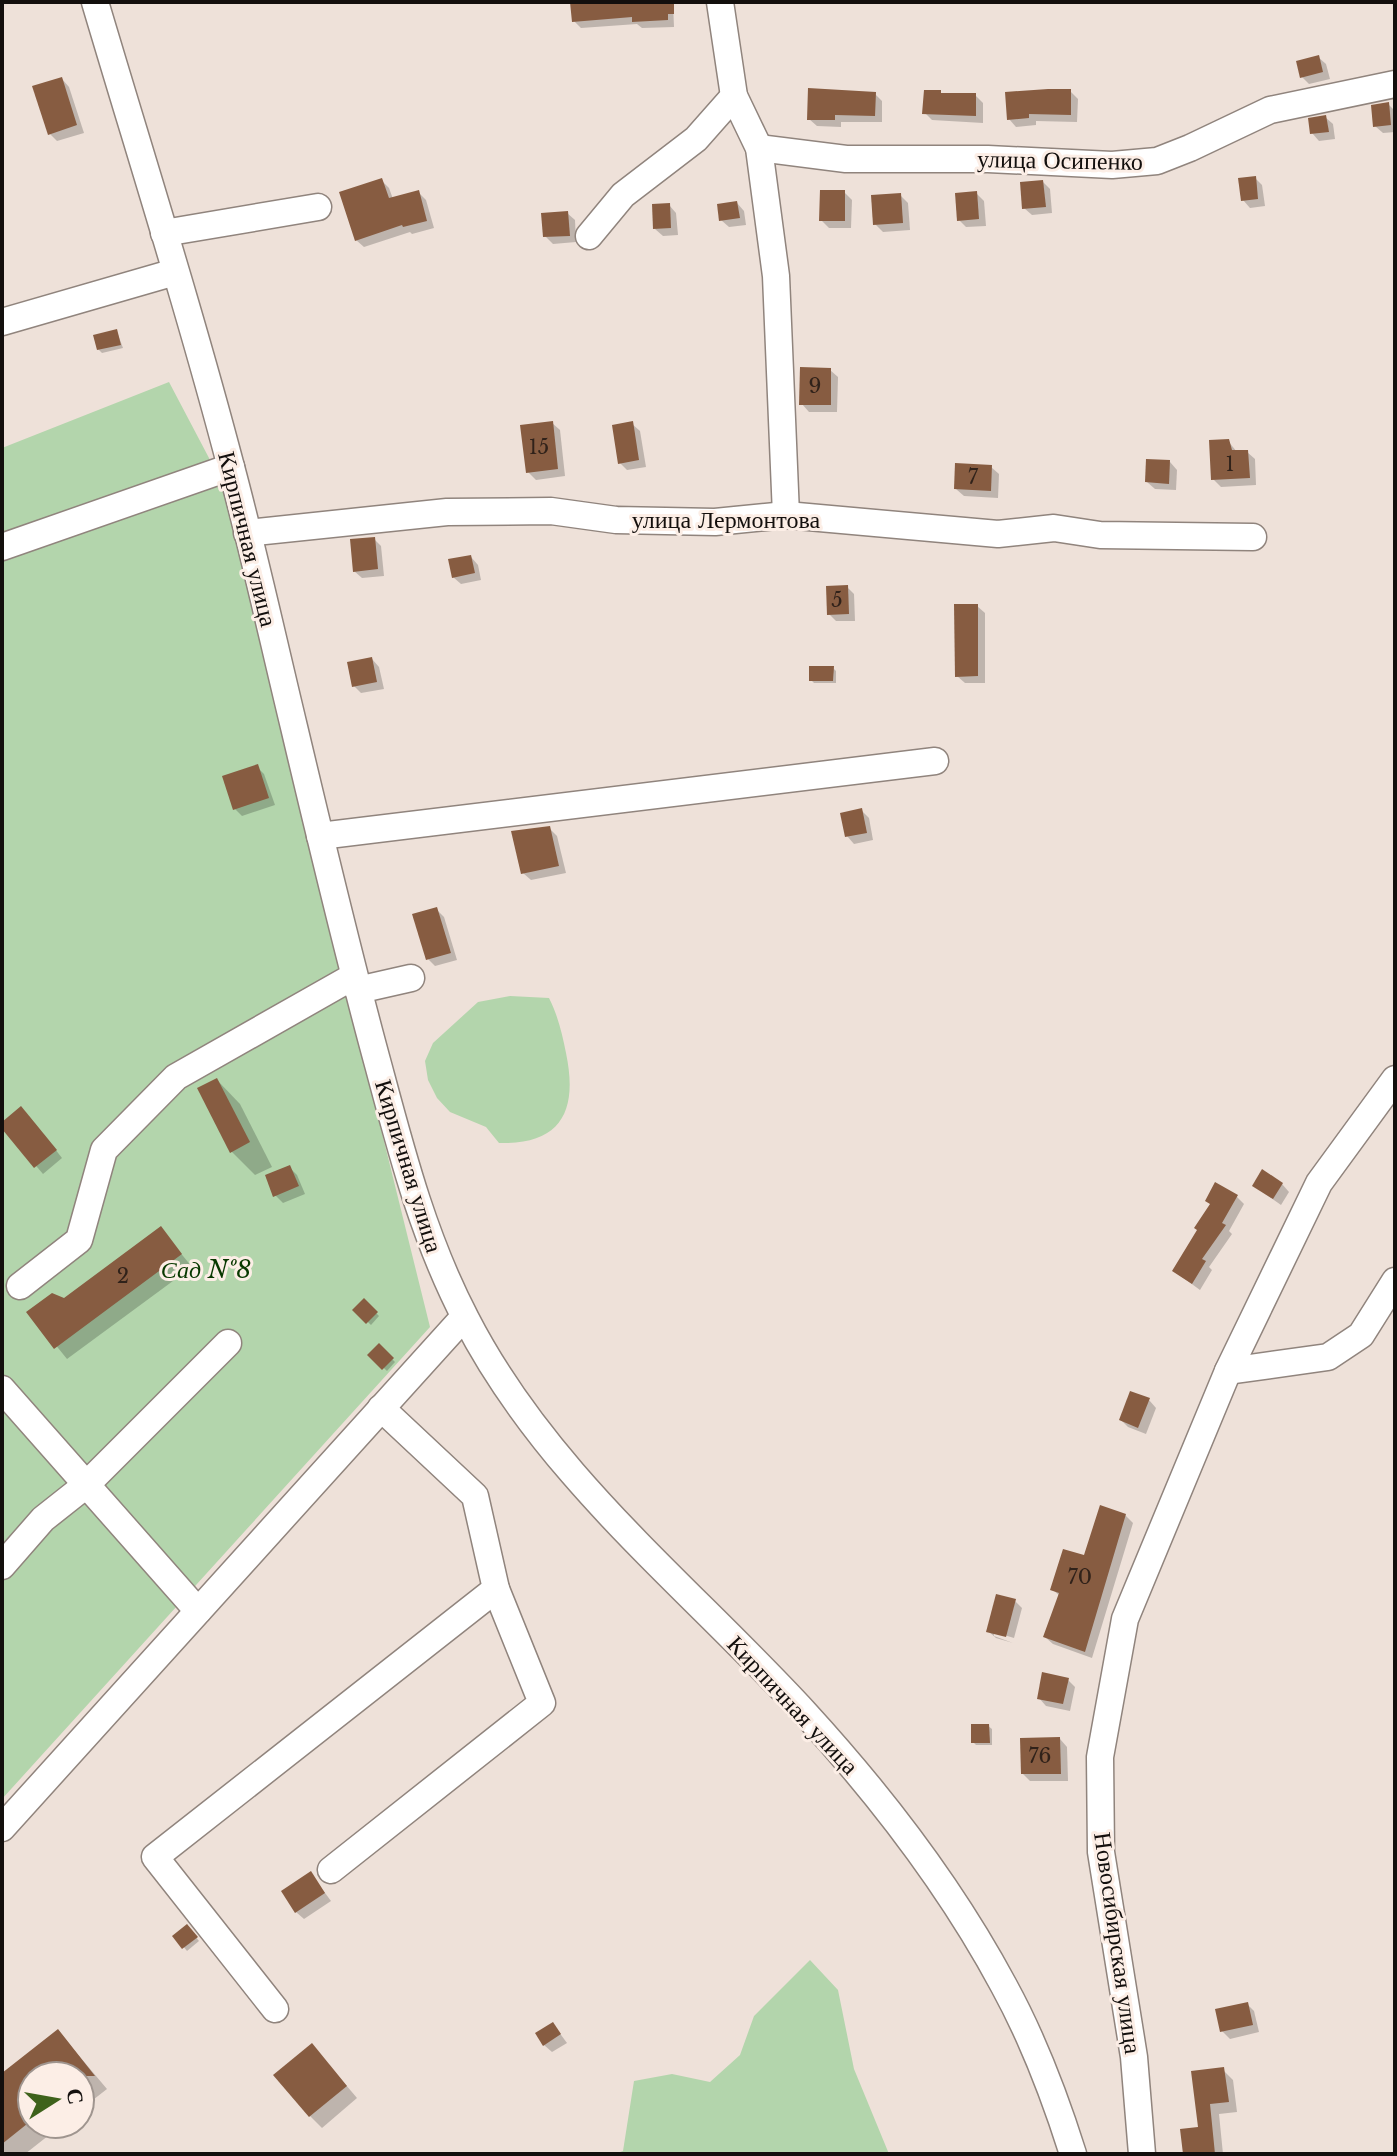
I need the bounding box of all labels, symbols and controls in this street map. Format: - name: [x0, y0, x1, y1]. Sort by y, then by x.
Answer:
- street label: улица Осипенко: [977, 144, 1143, 176]
- house number: 9: [809, 374, 821, 398]
- house number: 15: [529, 435, 549, 459]
- street label: Кирпичная улица: [212, 449, 284, 630]
- house number: 1: [1226, 452, 1234, 476]
- house number: 7: [968, 465, 979, 489]
- street label: улица Лермонтова: [632, 505, 821, 534]
- house number: 5: [831, 588, 843, 612]
- street label: Кирпичная улица: [369, 1076, 449, 1256]
- park label: Сад №8: [161, 1255, 251, 1284]
- house number: 2: [117, 1264, 129, 1288]
- house number: 70: [1068, 1565, 1092, 1589]
- street label: Кирпичная улица: [721, 1630, 865, 1781]
- house number: 76: [1029, 1744, 1051, 1768]
- street label: Новосибирская улица: [1088, 1830, 1148, 2056]
- north arrow: [16, 2060, 96, 2140]
- text: С: [60, 2086, 90, 2107]

